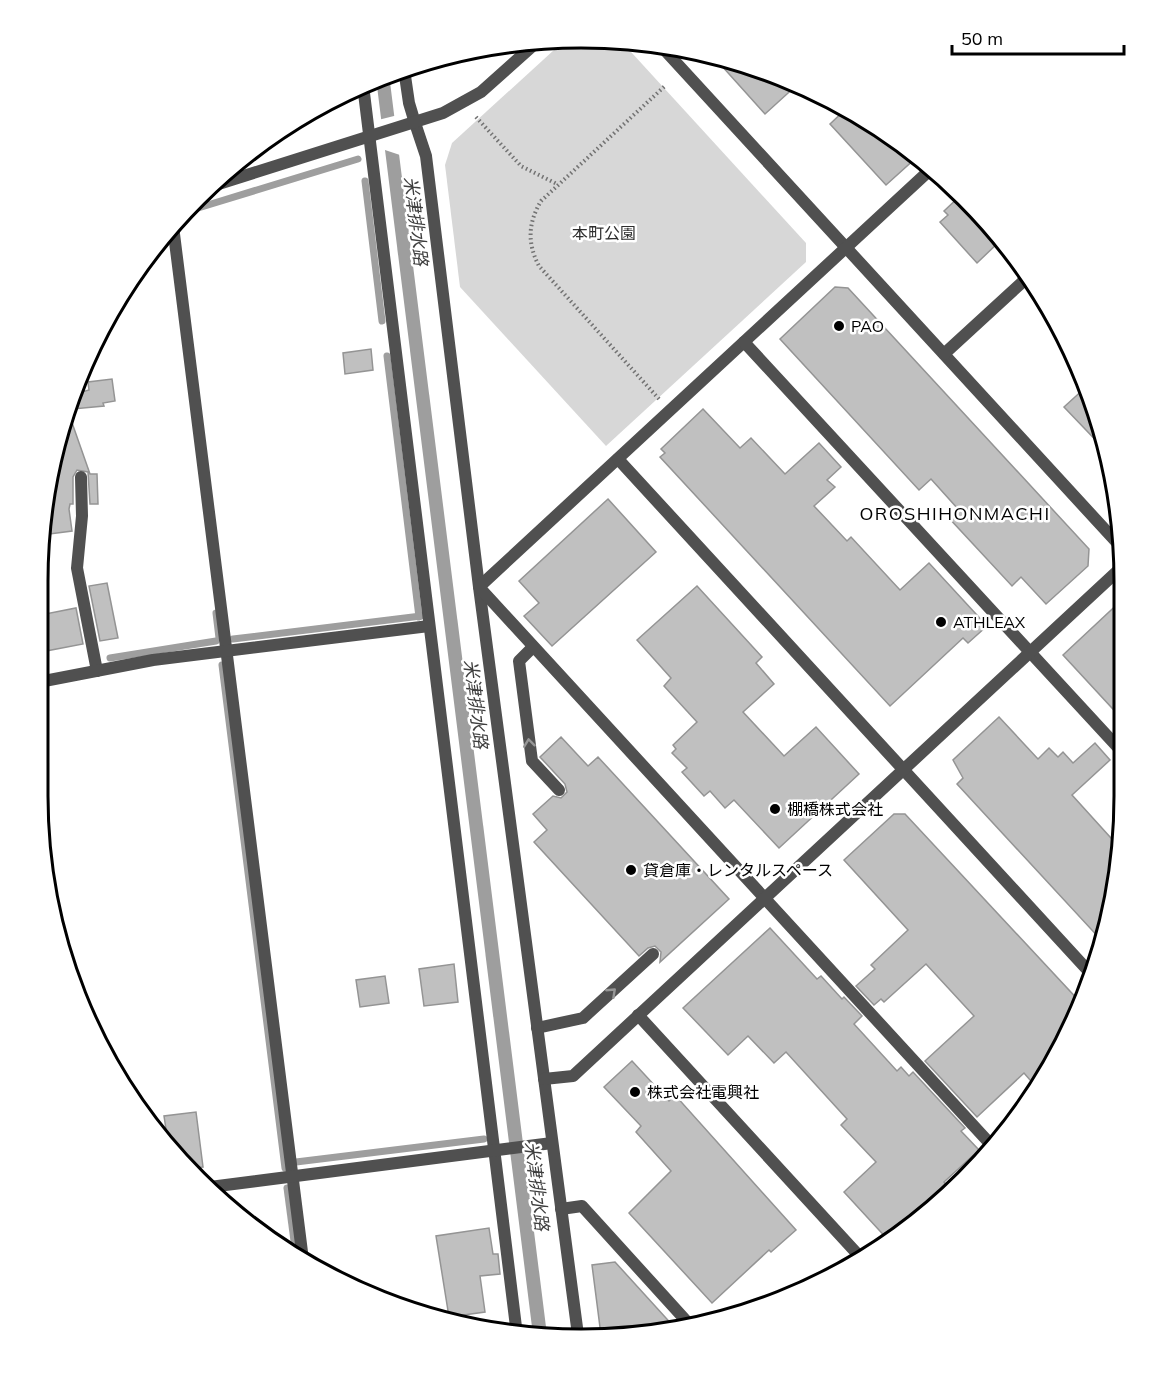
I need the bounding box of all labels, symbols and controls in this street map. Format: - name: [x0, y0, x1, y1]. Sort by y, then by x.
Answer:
- scale bar: [952, 18, 1124, 56]
- text: 50 m: [961, 27, 1003, 50]
- water label: 米津排水路: [399, 175, 433, 269]
- park label: 本町公園: [572, 223, 636, 243]
- place label: PAO: [851, 316, 884, 336]
- marker: PAO: [832, 319, 846, 333]
- district label: OROSHIHONMACHI: [859, 502, 1051, 525]
- place label: ATHLEAX: [953, 612, 1026, 632]
- marker: ATHLEAX: [934, 615, 948, 629]
- water label: 米津排水路: [459, 658, 493, 752]
- one-way arrow: [524, 738, 536, 747]
- place label: 棚橋株式会社: [787, 799, 883, 819]
- marker: 棚橋株式会社: [768, 802, 782, 816]
- place label: 貸倉庫・レンタルスペース: [643, 860, 833, 880]
- marker: 貸倉庫・レンタルスペース: [624, 863, 638, 877]
- one-way arrow: [605, 988, 615, 999]
- place label: 株式会社電興社: [647, 1082, 759, 1102]
- marker: 株式会社電興社: [628, 1085, 642, 1099]
- water label: 米津排水路: [520, 1140, 554, 1234]

